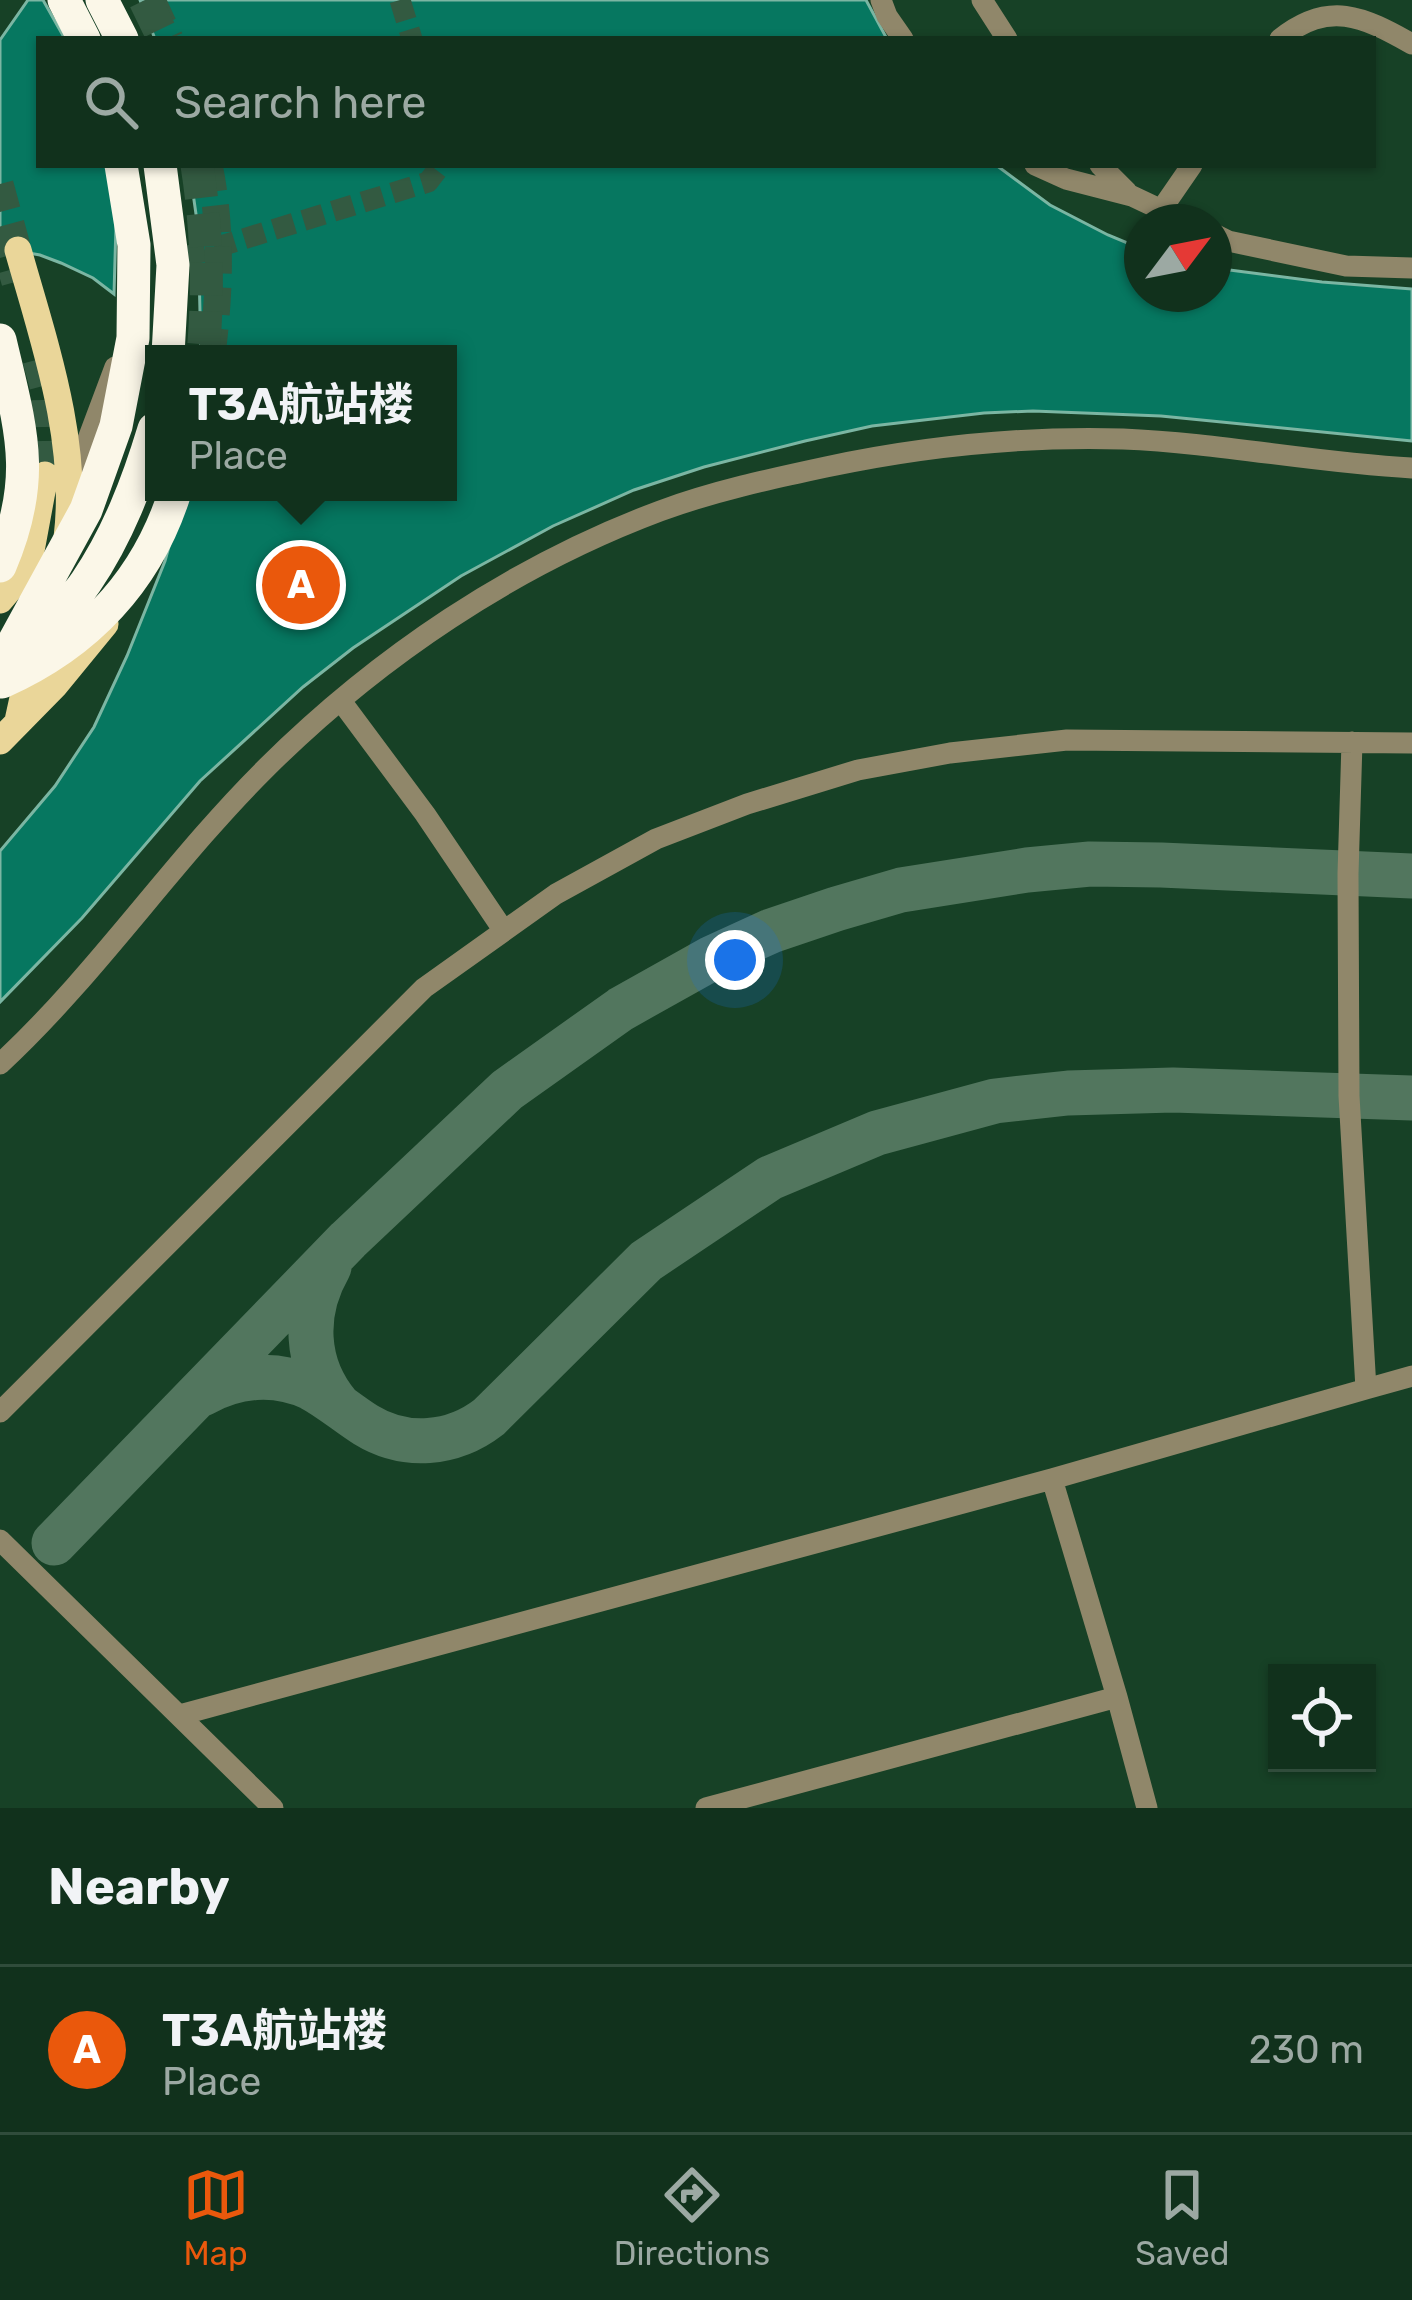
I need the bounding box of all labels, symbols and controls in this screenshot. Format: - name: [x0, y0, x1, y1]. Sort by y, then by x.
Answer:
- search box: [36, 36, 1376, 168]
- icon: search: [78, 69, 144, 135]
- text: Search here: [174, 76, 426, 129]
- north arrow: [1124, 204, 1232, 312]
- popup: [145, 345, 457, 501]
- text: T3A航站楼: [188, 378, 414, 431]
- text: Place: [188, 433, 288, 479]
- pin: A: [262, 540, 340, 630]
- your location: [705, 930, 765, 990]
- map controls: [1268, 1664, 1376, 1772]
- button: locate: [1268, 1664, 1376, 1772]
- text: Nearby: [48, 1856, 230, 1917]
- text: T3A航站楼: [162, 2004, 387, 2057]
- text: A: [73, 2027, 101, 2073]
- text: 230 m: [1249, 2027, 1364, 2073]
- text: Place: [162, 2059, 261, 2105]
- tab: Map: [183, 2162, 249, 2273]
- tab: Directions: [614, 2162, 770, 2273]
- tab: Saved: [1135, 2162, 1229, 2273]

